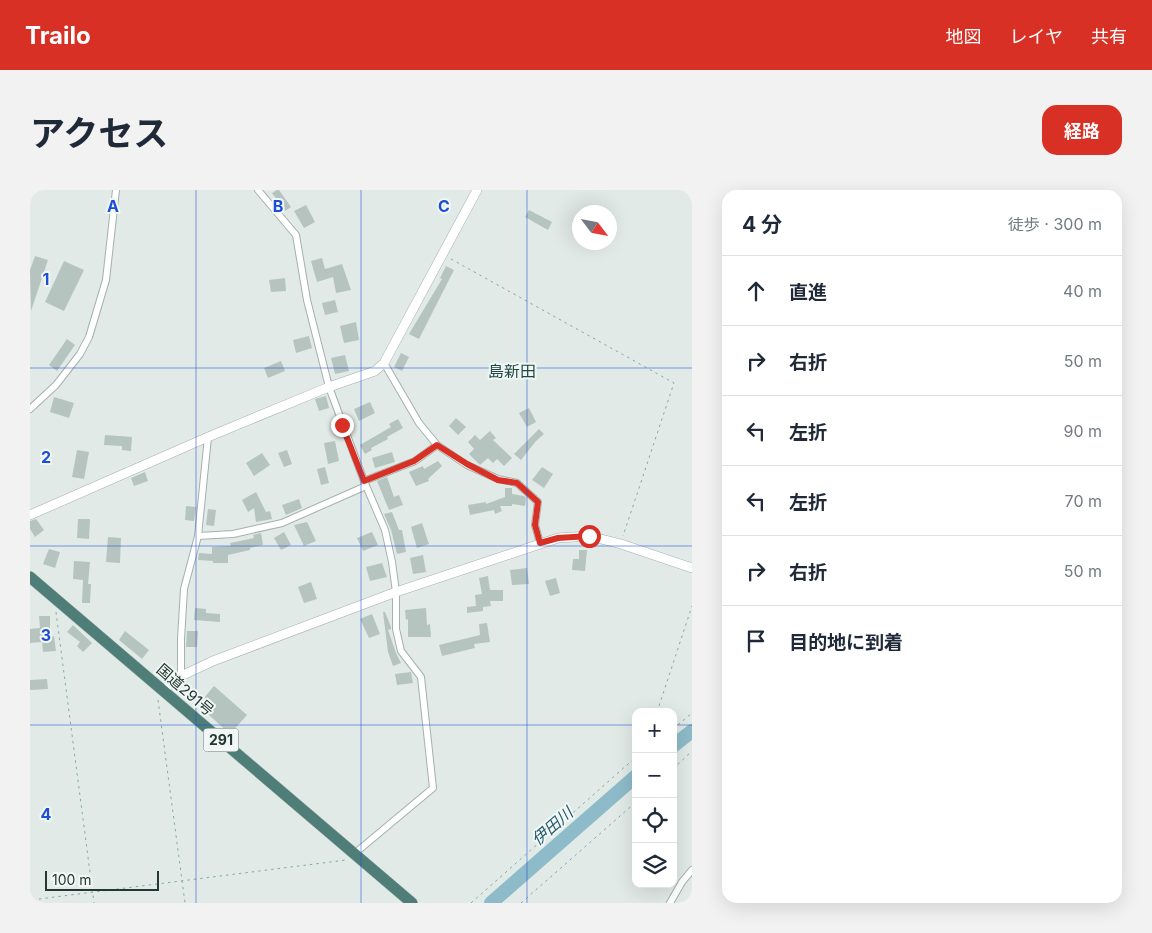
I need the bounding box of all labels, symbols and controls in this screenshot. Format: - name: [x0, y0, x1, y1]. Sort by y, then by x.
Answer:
- text: Trailo: [25, 21, 91, 50]
- text: 地図: [946, 26, 982, 47]
- text: レイヤ: [1010, 26, 1063, 47]
- text: 共有: [1091, 26, 1127, 47]
- button: 経路: [1042, 105, 1122, 155]
- text: アクセス: [30, 112, 168, 154]
- text: A: [107, 196, 119, 216]
- text: B: [273, 196, 283, 216]
- text: C: [438, 196, 450, 216]
- north arrow: [572, 205, 617, 250]
- text: 4 分: [742, 212, 782, 237]
- text: 徒歩 · 300 m: [1008, 214, 1102, 234]
- text: 1: [43, 269, 49, 289]
- icon: ahead: [742, 277, 770, 305]
- text: 直進: [789, 281, 827, 304]
- text: 40 m: [1063, 281, 1102, 301]
- icon: right: [742, 347, 770, 375]
- text: 右折: [789, 351, 827, 374]
- text: 50 m: [1064, 351, 1102, 371]
- district label: 島新田: [488, 361, 536, 381]
- route end: [331, 414, 354, 437]
- icon: left: [742, 417, 770, 445]
- text: 左折: [789, 421, 827, 444]
- text: 90 m: [1063, 421, 1102, 441]
- text: 2: [41, 447, 51, 467]
- icon: left: [742, 487, 770, 515]
- text: 左折: [789, 491, 827, 514]
- text: 70 m: [1065, 491, 1102, 511]
- route start: [578, 525, 601, 548]
- icon: right: [742, 557, 770, 585]
- text: 右折: [789, 561, 827, 584]
- text: 50 m: [1064, 561, 1102, 581]
- text: 3: [41, 625, 51, 645]
- icon: arrive: [742, 627, 770, 655]
- text: 目的地に到着: [789, 631, 903, 654]
- street label: 国道291号: [153, 660, 218, 720]
- map controls: [632, 708, 677, 888]
- button: +: [632, 708, 677, 753]
- road number: 291: [204, 728, 238, 752]
- button: −: [632, 753, 677, 798]
- button: locate: [632, 798, 677, 843]
- water label: 伊田川: [527, 801, 578, 849]
- text: 4: [41, 804, 52, 824]
- button: layers: [632, 843, 677, 888]
- scale bar: [45, 868, 159, 891]
- text: 100 m: [52, 871, 92, 888]

